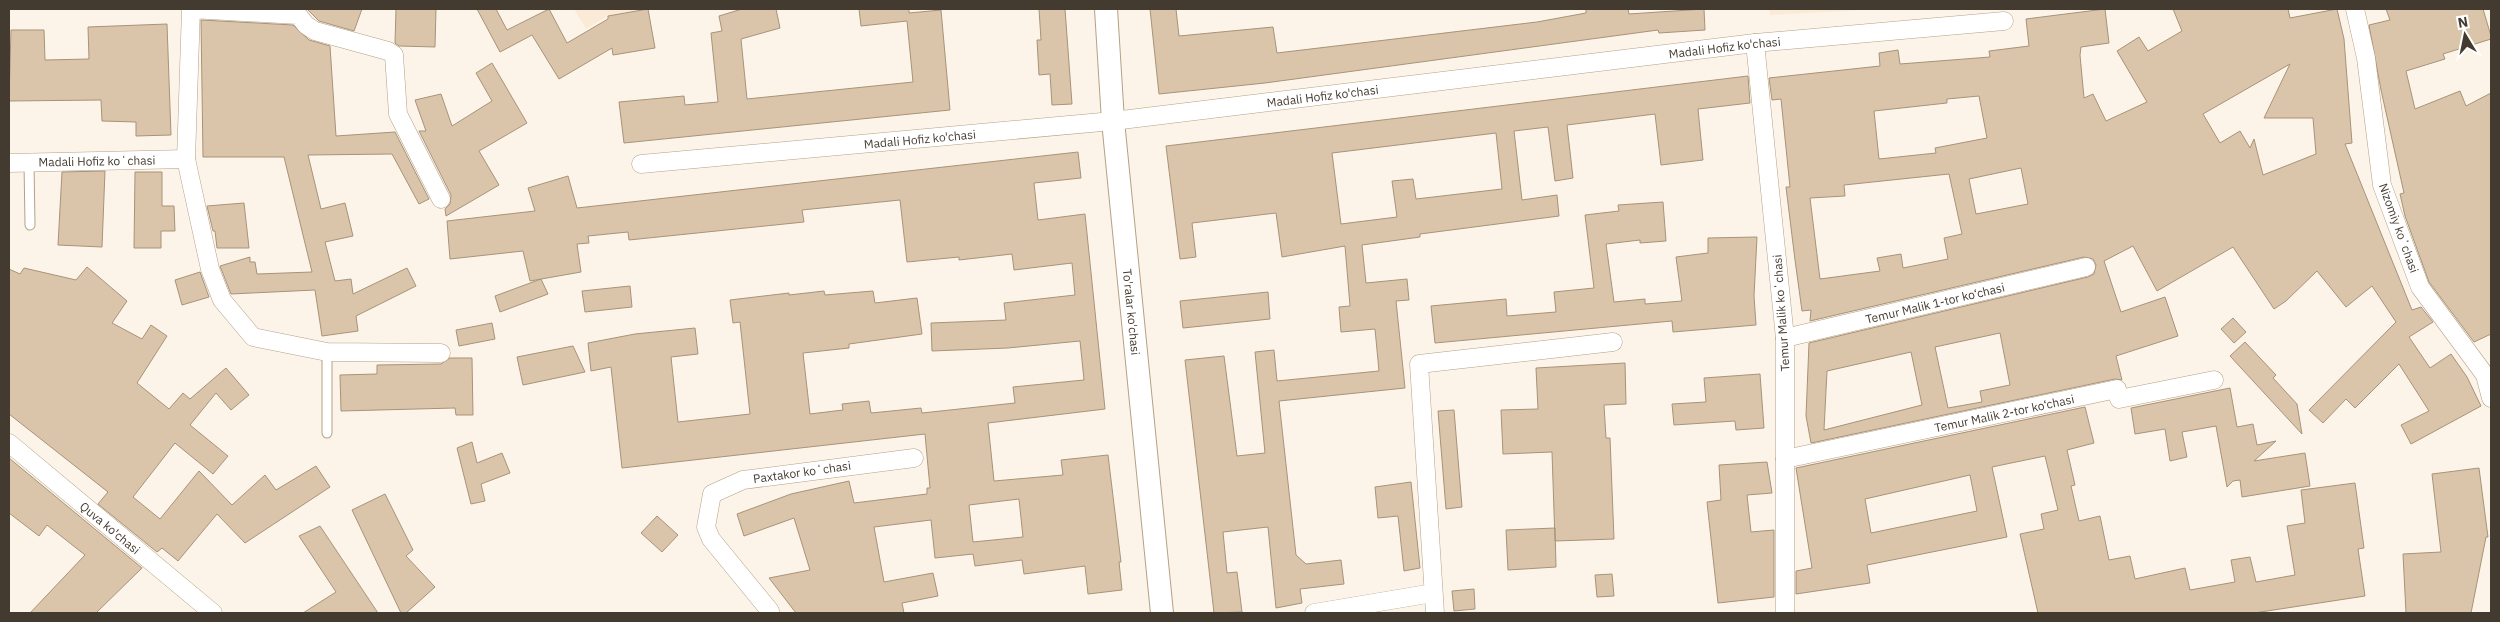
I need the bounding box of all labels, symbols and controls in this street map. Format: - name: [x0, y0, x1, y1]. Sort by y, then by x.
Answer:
- north arrow: [2440, 10, 2490, 60]
- text: N: [2456, 12, 2469, 32]
- street label: Madali Hofiz ko'chasi: [1668, 33, 1781, 61]
- street label: Madali Hofiz ko'chasi: [1266, 81, 1379, 110]
- street label: Madali Hofiz ko'chasi: [863, 126, 977, 151]
- street label: Madali Hofiz koʻchasi: [38, 152, 156, 170]
- street label: Nizomiy koʻchasi: [2376, 181, 2422, 275]
- street label: Temur Malik koʻchasi: [1769, 254, 1793, 372]
- street label: To'ralar ko'chasi: [1120, 268, 1144, 356]
- street label: Temur Malik 1-tor ko‘chasi: [1864, 279, 2006, 326]
- street label: Temur Malik 2-tor ko‘chasi: [1933, 391, 2075, 435]
- street label: Paxtakor koʻchasi: [752, 458, 852, 486]
- street label: Quva ko'chasi: [77, 498, 144, 557]

